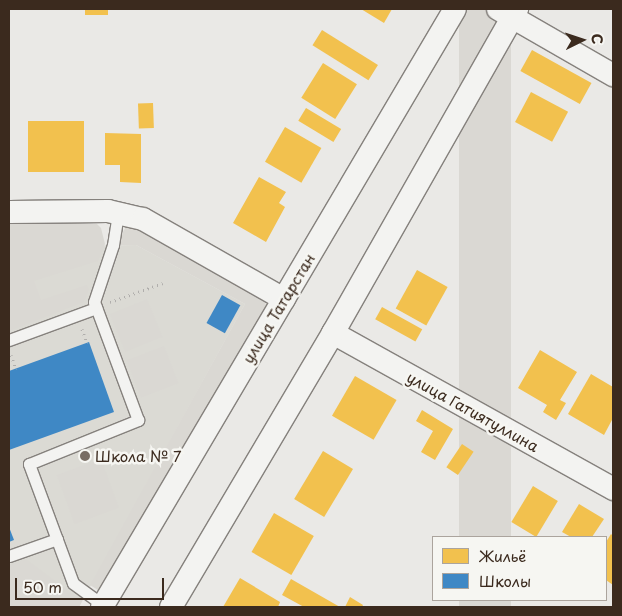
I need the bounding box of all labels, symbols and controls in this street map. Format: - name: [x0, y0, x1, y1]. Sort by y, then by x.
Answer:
- north arrow: [557, 15, 607, 65]
- text: С: [587, 33, 608, 45]
- street label: улица Татарстан: [238, 250, 318, 366]
- street label: улица Гатиятуллина: [404, 367, 542, 455]
- place label: Школа № 7: [95, 447, 182, 465]
- marker: Школа № 7: [79, 450, 91, 462]
- legend: [432, 536, 607, 601]
- text: Жильё: [479, 544, 526, 567]
- scale bar: [18, 568, 166, 600]
- text: Школы: [479, 569, 531, 592]
- text: 50 m: [23, 575, 62, 598]

